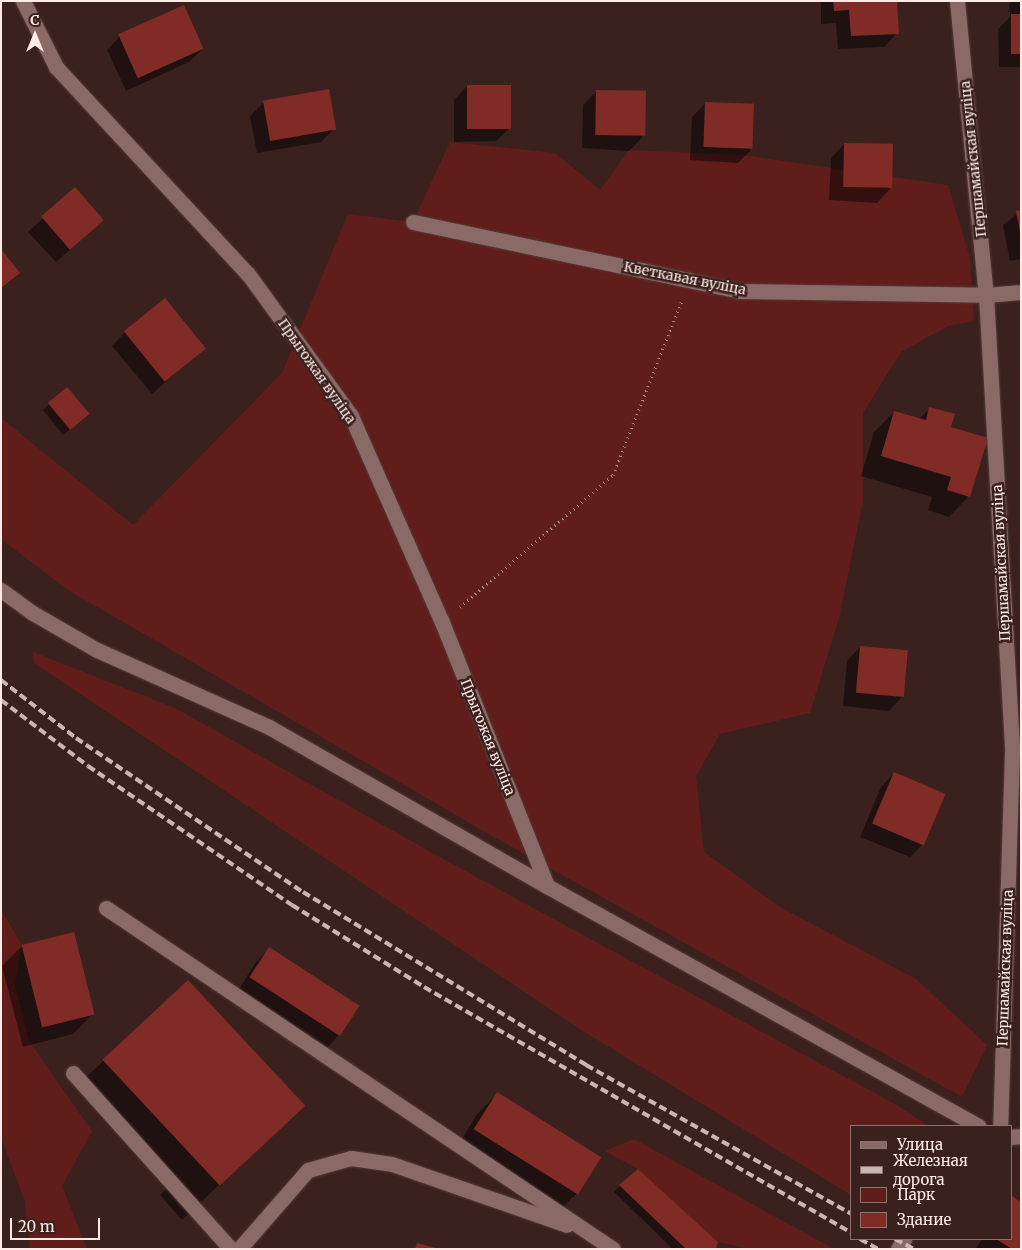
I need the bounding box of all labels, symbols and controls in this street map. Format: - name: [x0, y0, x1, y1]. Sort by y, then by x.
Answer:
- north arrow: [10, 10, 60, 60]
- text: С: [30, 11, 40, 29]
- street label: Першамайская вуліца: [956, 80, 990, 238]
- street label: Кветкавая вуліца: [622, 258, 748, 298]
- street label: Прыгожая вуліца: [275, 315, 359, 427]
- street label: Першамайская вуліца: [989, 484, 1013, 642]
- street label: Прыгожая вуліца: [457, 676, 519, 798]
- street label: Першамайская вуліца: [994, 889, 1016, 1047]
- legend: [850, 1125, 1012, 1240]
- text: Улица: [897, 1135, 943, 1154]
- text: Железная дорога: [893, 1151, 968, 1189]
- text: Парк: [897, 1185, 935, 1204]
- scale bar: [12, 1208, 102, 1240]
- text: Здание: [897, 1210, 951, 1229]
- text: 20 m: [18, 1217, 55, 1236]

